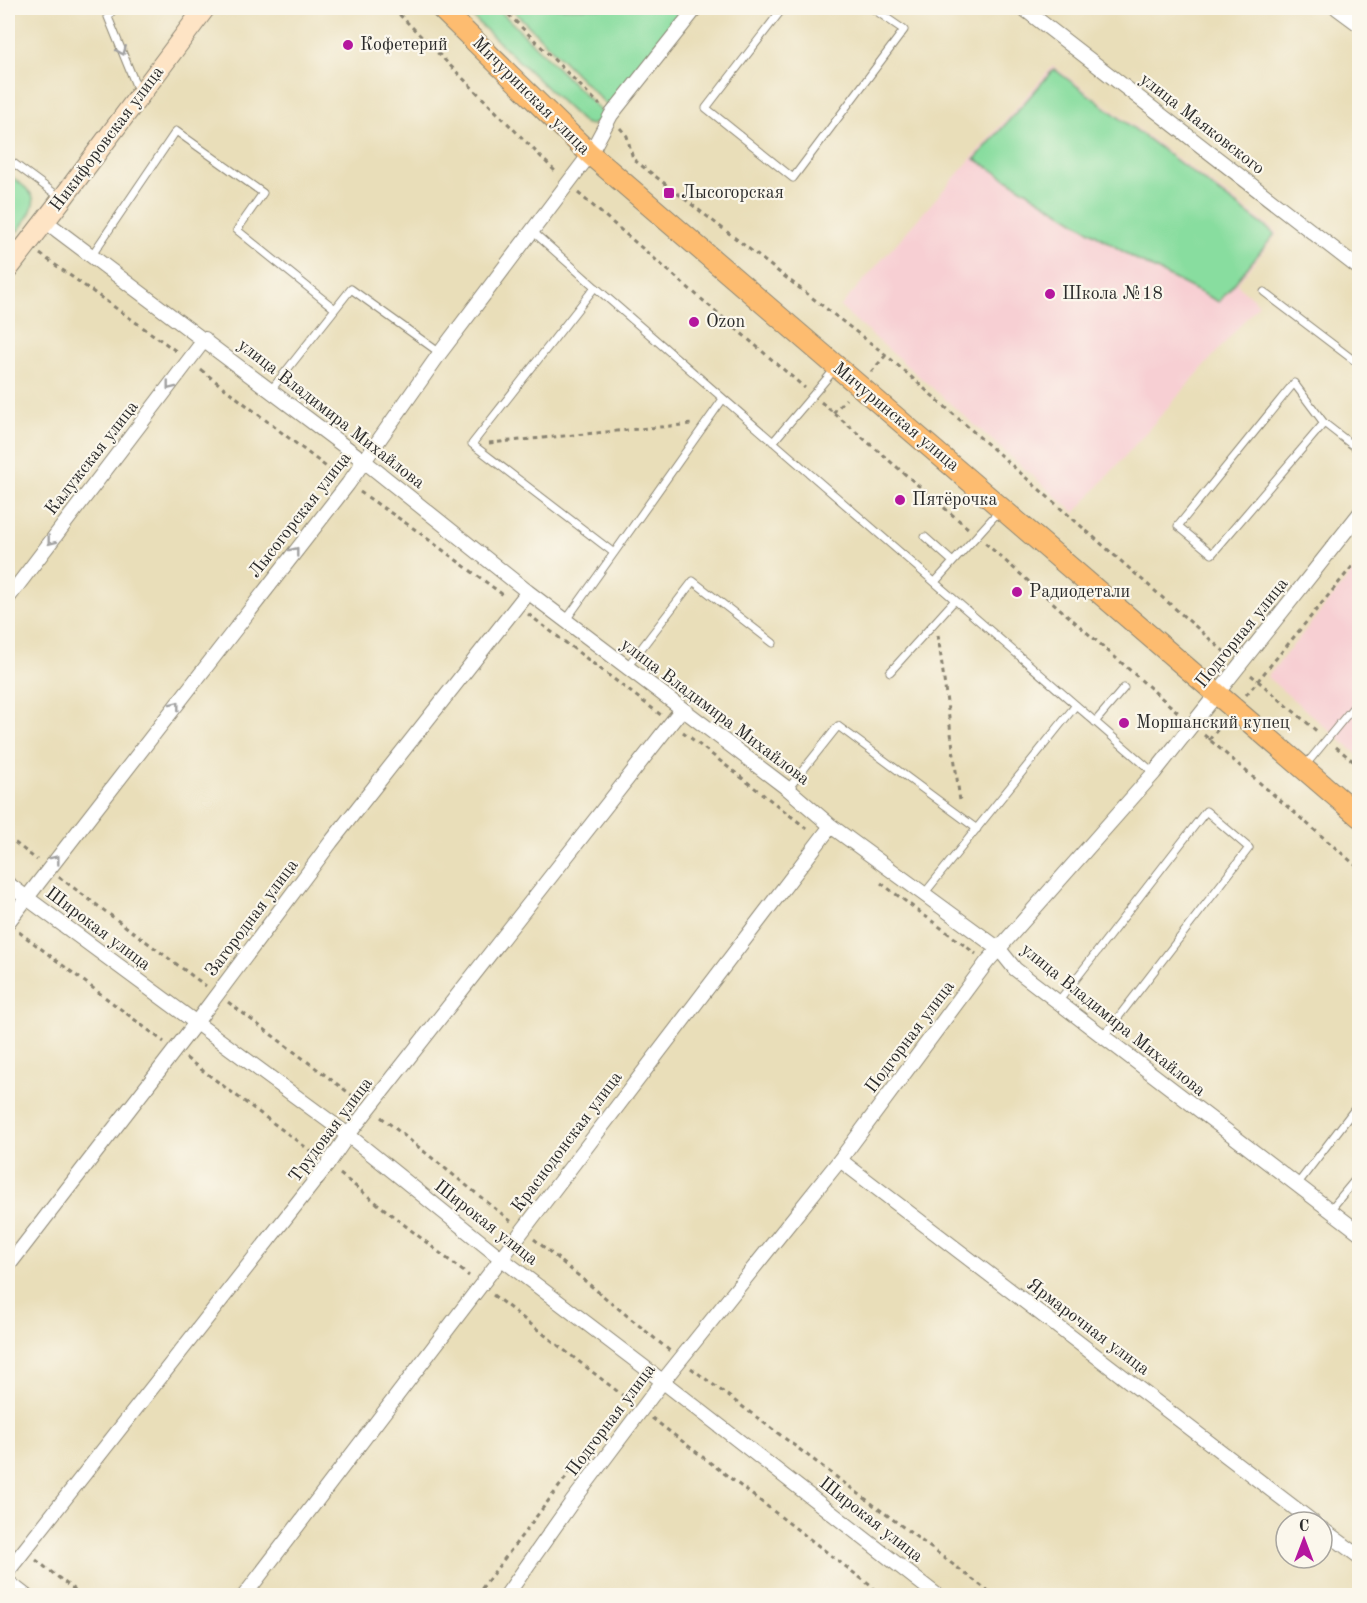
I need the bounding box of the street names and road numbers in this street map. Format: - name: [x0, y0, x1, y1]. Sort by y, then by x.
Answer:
- street label: Мичуринская улица: [469, 34, 593, 158]
- street label: Никифоровская улица: [47, 63, 168, 216]
- street label: улица Маяковского: [1136, 70, 1268, 178]
- street label: улица Владимира Михайлова: [234, 336, 428, 492]
- street label: Мичуринская улица: [830, 359, 963, 475]
- street label: Калужская улица: [42, 398, 142, 518]
- street label: Лысогорская улица: [245, 449, 355, 581]
- street label: Подгорная улица: [1192, 574, 1292, 691]
- street label: улица Владимира Михайлова: [617, 635, 813, 789]
- street label: Загородная улица: [202, 856, 302, 980]
- street label: Широкая улица: [42, 884, 154, 974]
- street label: улица Владимира Михайлова: [1017, 940, 1209, 1100]
- street label: Подгорная улица: [862, 977, 958, 1097]
- street label: Краснодонская улица: [508, 1068, 626, 1216]
- street label: Трудовая улица: [286, 1074, 376, 1186]
- street label: Широкая улица: [431, 1177, 541, 1269]
- street label: Ярмарочная улица: [1023, 1275, 1153, 1379]
- street label: Подгорная улица: [563, 1360, 659, 1480]
- street label: Широкая улица: [816, 1474, 926, 1566]

